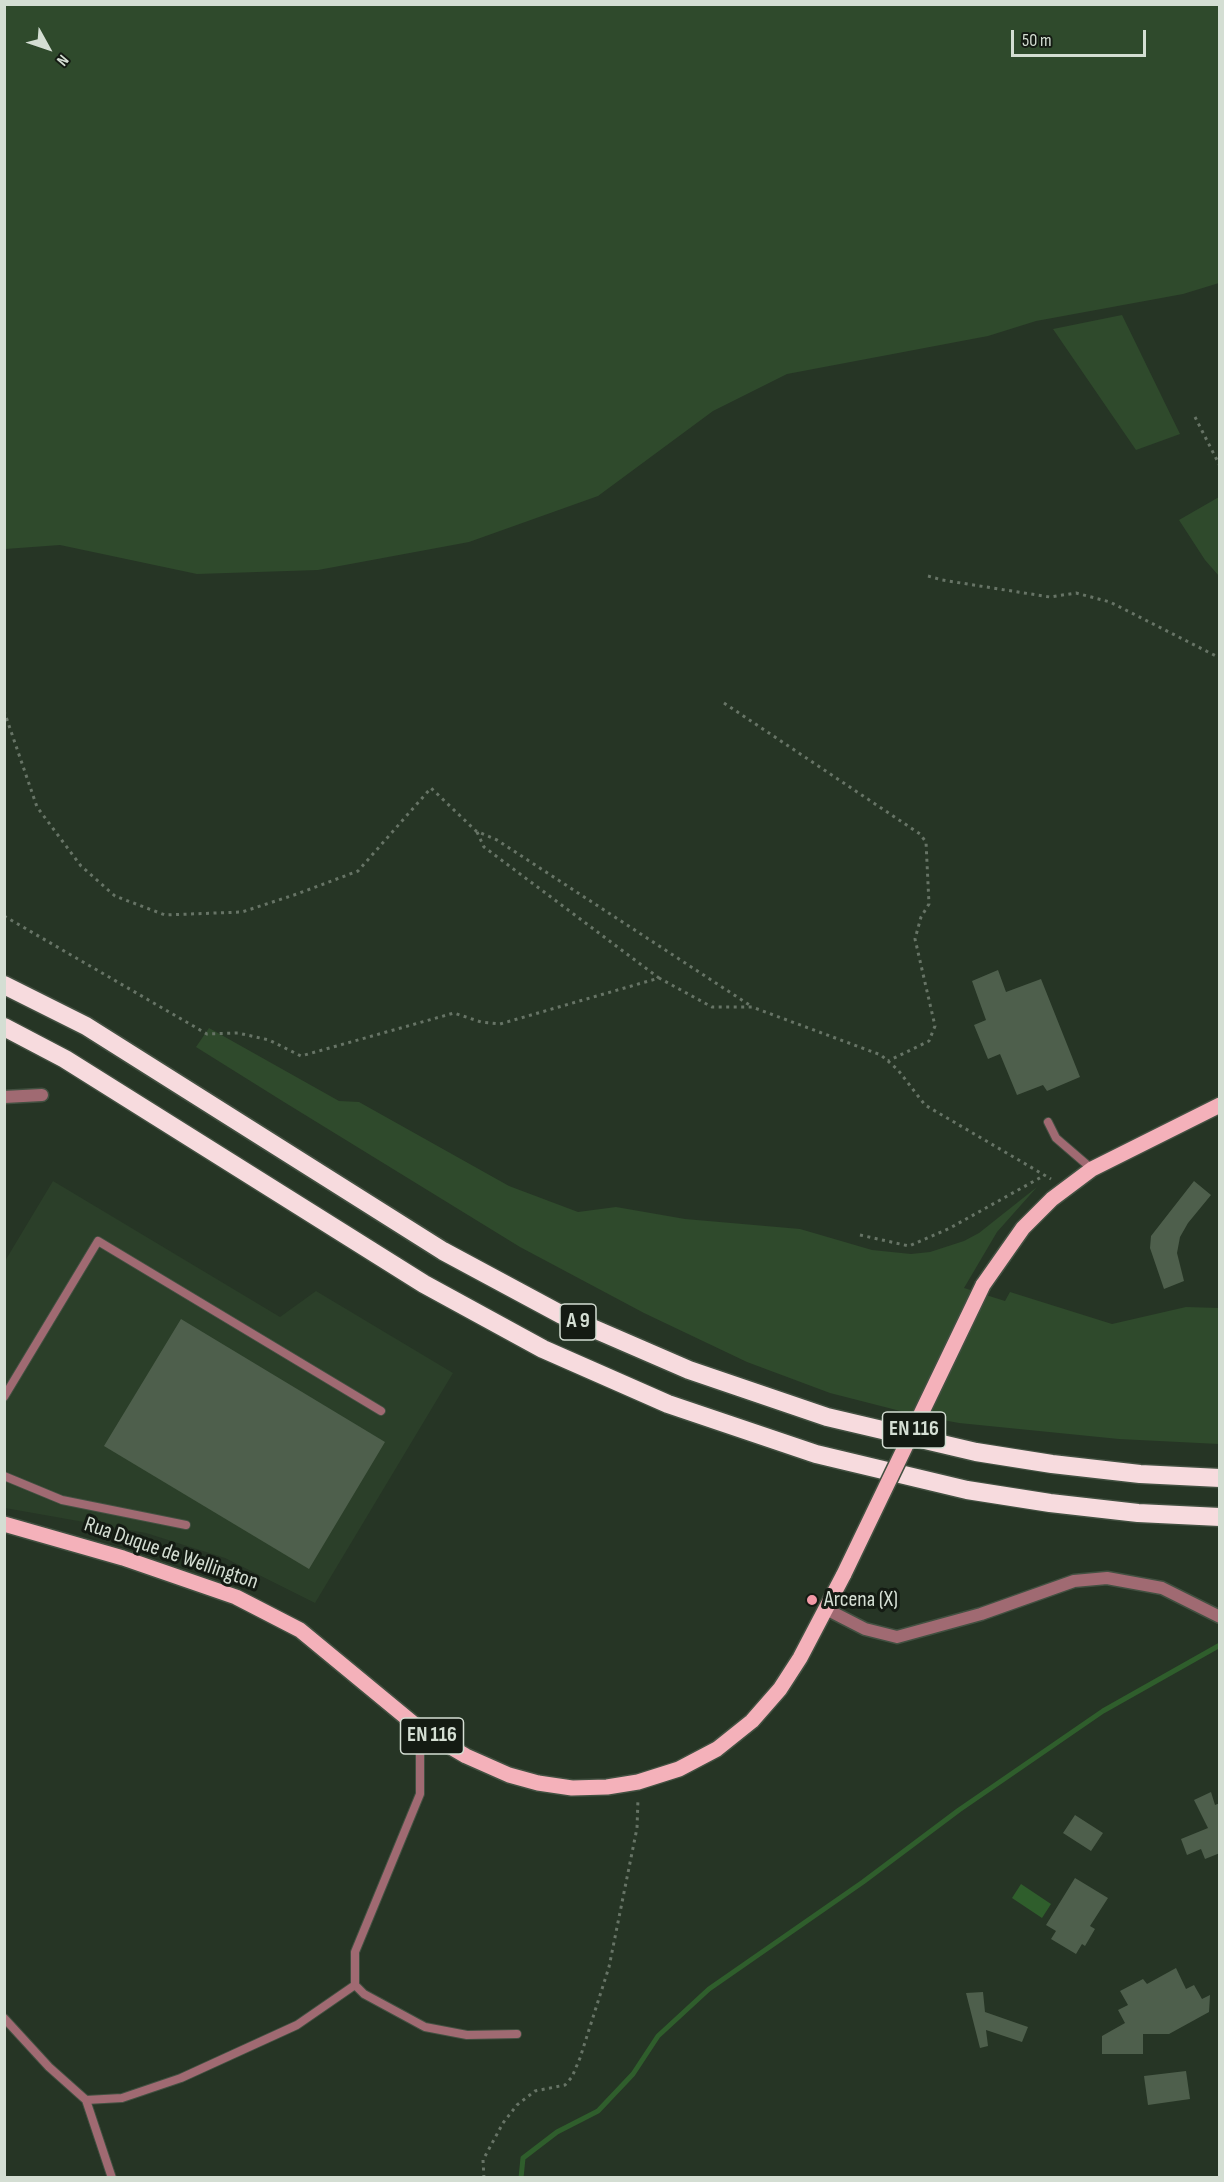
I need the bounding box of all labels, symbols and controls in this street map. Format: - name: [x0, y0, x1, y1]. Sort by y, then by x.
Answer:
- north arrow: [18, 18, 78, 78]
- scale bar: [1014, 18, 1149, 56]
- text: 50 m: [1022, 30, 1052, 51]
- text: N: [52, 51, 72, 69]
- road number: A 9: [560, 1304, 596, 1340]
- road number: EN 116: [882, 1412, 946, 1448]
- street label: Rua Duque de Wellington: [81, 1512, 261, 1596]
- place label: Arcena (X): [824, 1587, 898, 1613]
- marker: Arcena (X): [805, 1593, 819, 1607]
- road number: EN 116: [400, 1718, 464, 1754]

